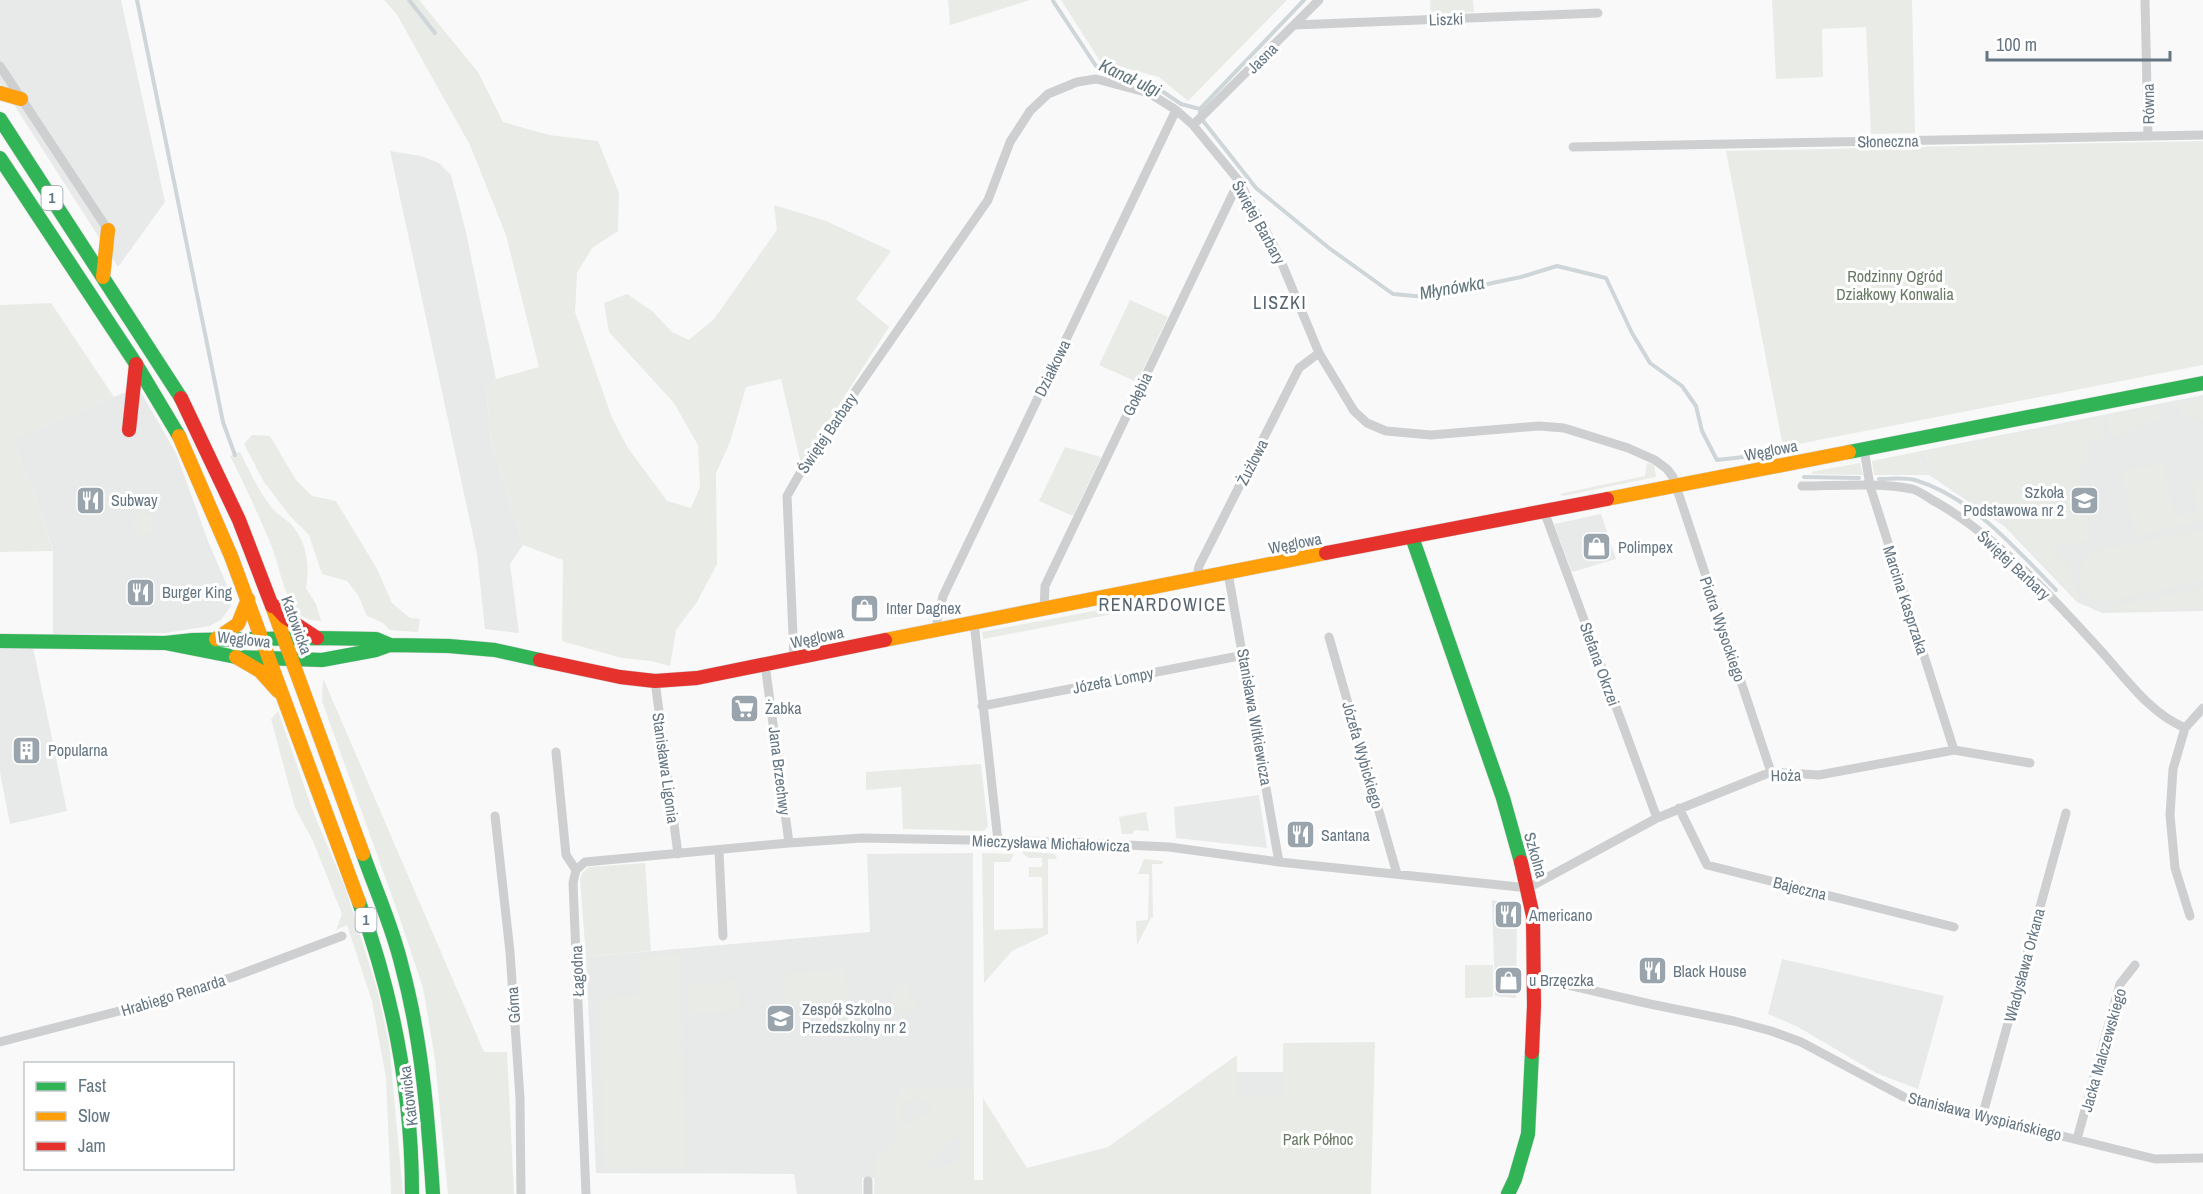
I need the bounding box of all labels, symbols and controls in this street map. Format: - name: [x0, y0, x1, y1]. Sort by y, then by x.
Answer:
- street label: Liszki: [1428, 7, 1464, 31]
- scale bar: [1987, 24, 2170, 62]
- text: 100 m: [1996, 32, 2037, 57]
- street label: Jasna: [1242, 37, 1283, 78]
- water label: Kanał ulgi: [1095, 52, 1165, 103]
- street label: Równa: [2137, 83, 2159, 125]
- street label: Słoneczna: [1857, 129, 1920, 153]
- street label: Świętej Barbary: [1227, 176, 1291, 268]
- road number: 1: [42, 186, 62, 210]
- park label: Rodzinny Ogród Działkowy Konwalia: [1836, 265, 1954, 305]
- water label: Młynówka: [1417, 269, 1486, 306]
- district label: LISZKI: [1253, 290, 1307, 315]
- street label: Działkowa: [1029, 335, 1075, 400]
- street label: Gołębia: [1117, 368, 1157, 419]
- street label: Świętej Barbary: [792, 388, 862, 478]
- street label: Węglowa: [1743, 434, 1800, 466]
- street label: Żużlowa: [1231, 435, 1273, 489]
- place label: Szkoła Podstawowa nr 2: [1963, 481, 2065, 521]
- restaurant icon: Subway: [74, 484, 106, 516]
- school or university icon: Szkoła Podstawowa nr 2: [2069, 485, 2101, 517]
- place label: Subway: [111, 489, 158, 511]
- street label: Świętej Barbary: [1973, 525, 2056, 605]
- street label: Węglowa: [1267, 527, 1324, 559]
- shop icon: Polimpex: [1581, 531, 1613, 563]
- place label: Polimpex: [1618, 536, 1673, 558]
- street label: Marcina Kasprzaka: [1878, 543, 1934, 658]
- street label: Piotra Wysockiego: [1695, 573, 1751, 685]
- restaurant icon: Burger King: [125, 576, 157, 608]
- place label: Burger King: [162, 581, 233, 603]
- shop icon: Inter Dagnex: [849, 592, 881, 624]
- district label: RENARDOWICE: [1099, 592, 1227, 617]
- street label: Katowicka: [276, 593, 318, 658]
- place label: Inter Dagnex: [886, 597, 962, 619]
- street label: Stefana Okrzei: [1575, 619, 1625, 709]
- street label: Węglowa: [788, 621, 846, 653]
- street label: Węglowa: [216, 625, 273, 653]
- street label: Stanisława Witkiewicza: [1232, 647, 1278, 788]
- street label: Józefa Lompy: [1071, 661, 1156, 699]
- supermarket icon: Żabka: [728, 692, 760, 724]
- place label: Żabka: [765, 697, 802, 719]
- street label: Józefa Wybickiego: [1337, 699, 1389, 811]
- street label: Stanisława Ligonia: [647, 711, 685, 825]
- street label: Jana Brzechwy: [764, 726, 796, 817]
- building icon: Popularna: [11, 734, 43, 766]
- place label: Popularna: [48, 739, 109, 761]
- street label: Hoża: [1770, 764, 1802, 786]
- restaurant icon: Santana: [1284, 819, 1316, 851]
- place label: Santana: [1321, 824, 1371, 846]
- street label: Mieczysława Michałowicza: [972, 829, 1131, 857]
- street label: Szkolna: [1519, 830, 1553, 881]
- street label: Bajeczna: [1771, 871, 1830, 905]
- restaurant icon: Americano: [1492, 899, 1524, 931]
- place label: Americano: [1528, 904, 1592, 926]
- street label: Władysława Orkana: [1998, 905, 2050, 1024]
- road number: 1: [356, 908, 376, 932]
- street label: Łagodna: [565, 944, 589, 997]
- restaurant icon: Black House: [1636, 955, 1668, 987]
- place label: Black House: [1673, 960, 1747, 982]
- shop icon: u Brzęczka: [1492, 964, 1524, 996]
- street label: Hrabiego Renarda: [118, 968, 228, 1021]
- place label: u Brzęczka: [1529, 969, 1595, 991]
- street label: Górna: [501, 985, 525, 1024]
- street label: Jacka Malczewskiego: [2075, 986, 2131, 1114]
- place label: Zespół Szkolno Przedszkolny nr 2: [802, 998, 906, 1038]
- school or university icon: Zespół Szkolno Przedszkolny nr 2: [765, 1002, 797, 1034]
- legend: [24, 1062, 234, 1170]
- street label: Katowicka: [393, 1064, 423, 1127]
- text: Fast: [78, 1073, 106, 1098]
- street label: Stanisława Wyspiańskiego: [1906, 1086, 2064, 1146]
- text: Slow: [78, 1103, 110, 1128]
- park label: Park Północ: [1283, 1128, 1354, 1150]
- text: Jam: [78, 1133, 106, 1158]

